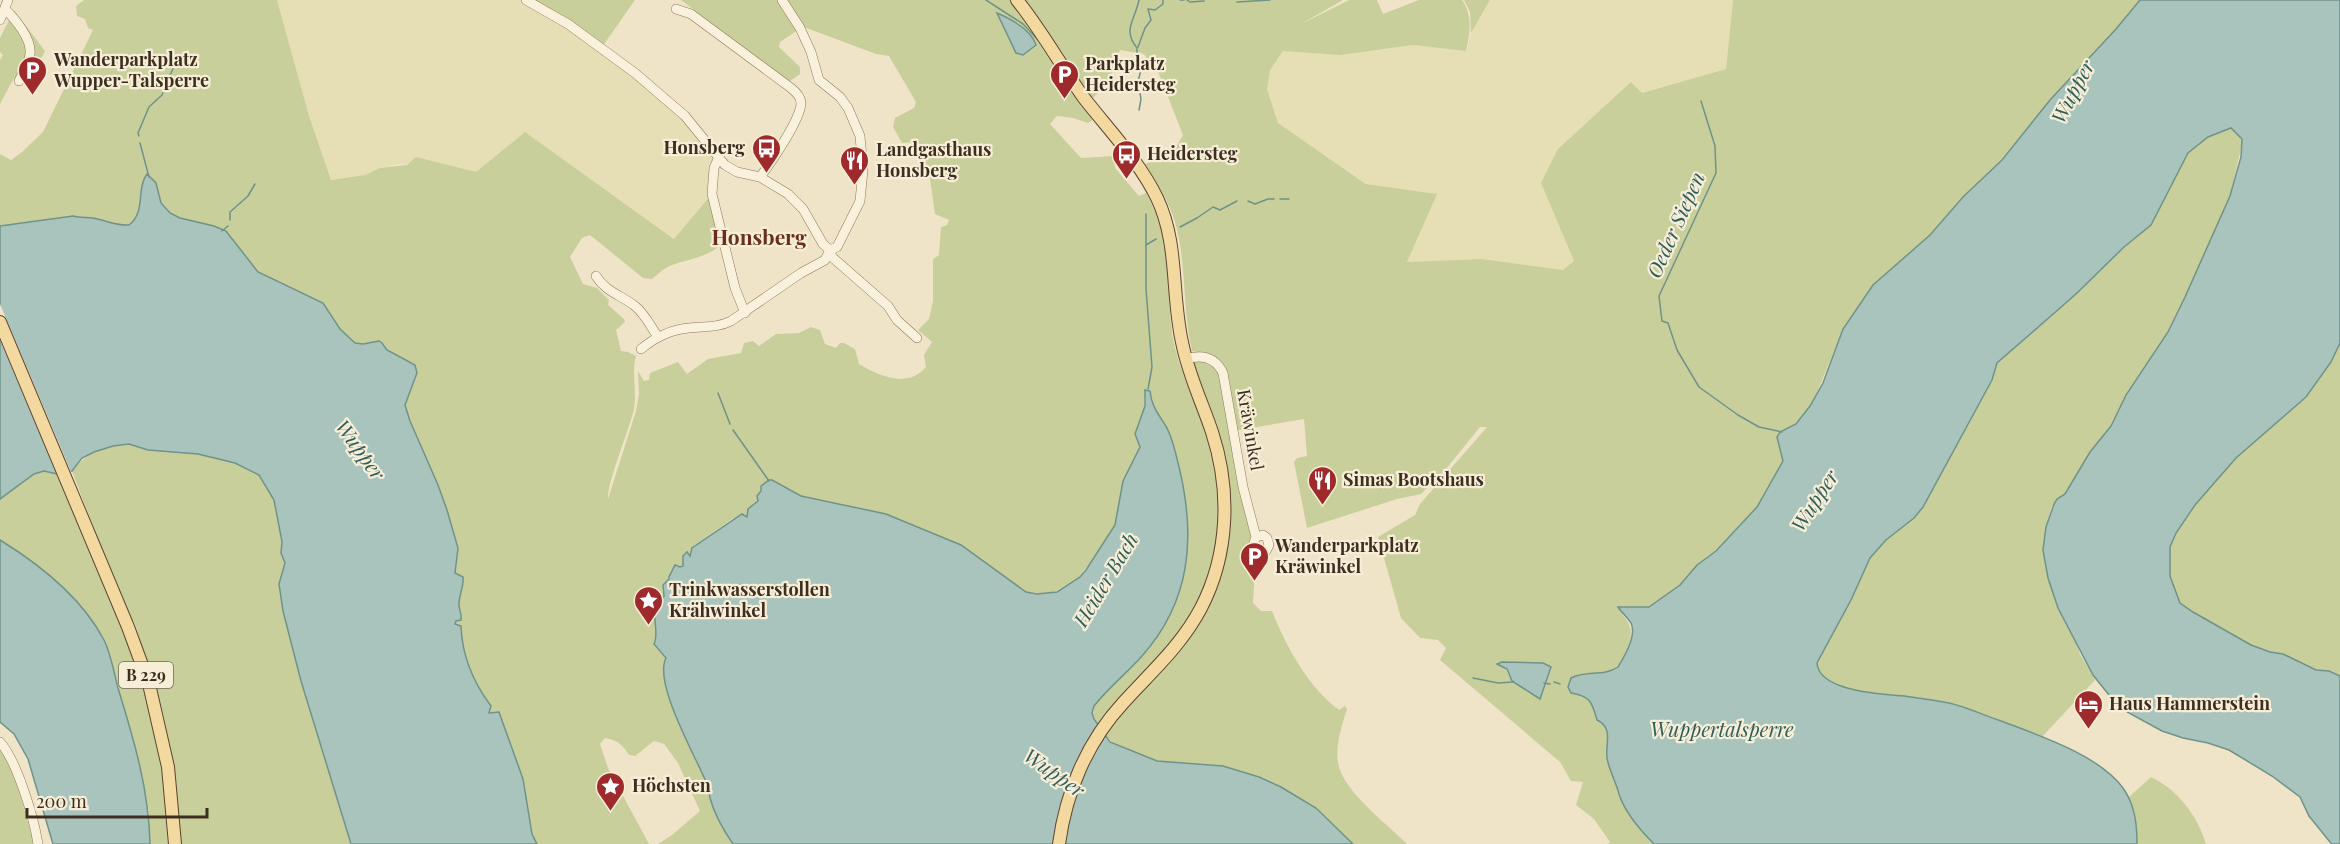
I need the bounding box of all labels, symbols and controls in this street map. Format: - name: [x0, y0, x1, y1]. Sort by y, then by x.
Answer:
- place label: Wanderparkplatz Wupper-Talsperre: [53, 47, 209, 92]
- place label: Parkplatz Heidersteg: [1085, 51, 1176, 96]
- parking icon: Wanderparkplatz Wupper-Talsperre: [17, 54, 49, 96]
- water label: Wupper: [2044, 54, 2100, 128]
- parking icon: Parkplatz Heidersteg: [1048, 58, 1080, 100]
- bus stop icon: Honsberg: [750, 132, 782, 174]
- place label: Honsberg: [664, 135, 745, 159]
- place label: Landgasthaus Honsberg: [876, 137, 991, 182]
- bus stop icon: Heidersteg: [1110, 138, 1142, 180]
- place label: Heidersteg: [1147, 141, 1238, 165]
- restaurant icon: Landgasthaus Honsberg: [839, 144, 871, 186]
- water label: Oeder Siepen: [1639, 167, 1710, 282]
- district label: Honsberg: [711, 222, 807, 250]
- street label: Kräwinkel: [1232, 387, 1270, 472]
- water label: Wupper: [330, 414, 393, 486]
- water label: Wupper: [1784, 463, 1844, 536]
- restaurant icon: Simas Bootshaus: [1306, 464, 1338, 506]
- place label: Simas Bootshaus: [1343, 467, 1484, 491]
- water label: Heider Bach: [1066, 527, 1143, 632]
- place label: Wanderparkplatz Kräwinkel: [1274, 533, 1419, 578]
- parking icon: Wanderparkplatz Kräwinkel: [1238, 540, 1270, 582]
- place label: Trinkwasserstollen Krähwinkel: [669, 577, 830, 622]
- place icon: Trinkwasserstollen Krähwinkel: [632, 584, 664, 626]
- road number: B 229: [119, 662, 173, 688]
- hotel icon: Haus Hammerstein: [2072, 688, 2104, 730]
- place label: Haus Hammerstein: [2109, 691, 2270, 715]
- water label: Wuppertalsperre: [1650, 715, 1794, 742]
- water label: Wupper: [1019, 741, 1092, 803]
- place icon: Höchsten: [595, 770, 627, 812]
- place label: Höchsten: [632, 773, 711, 797]
- scale bar: [27, 781, 207, 819]
- text: 200 m: [36, 789, 87, 813]

